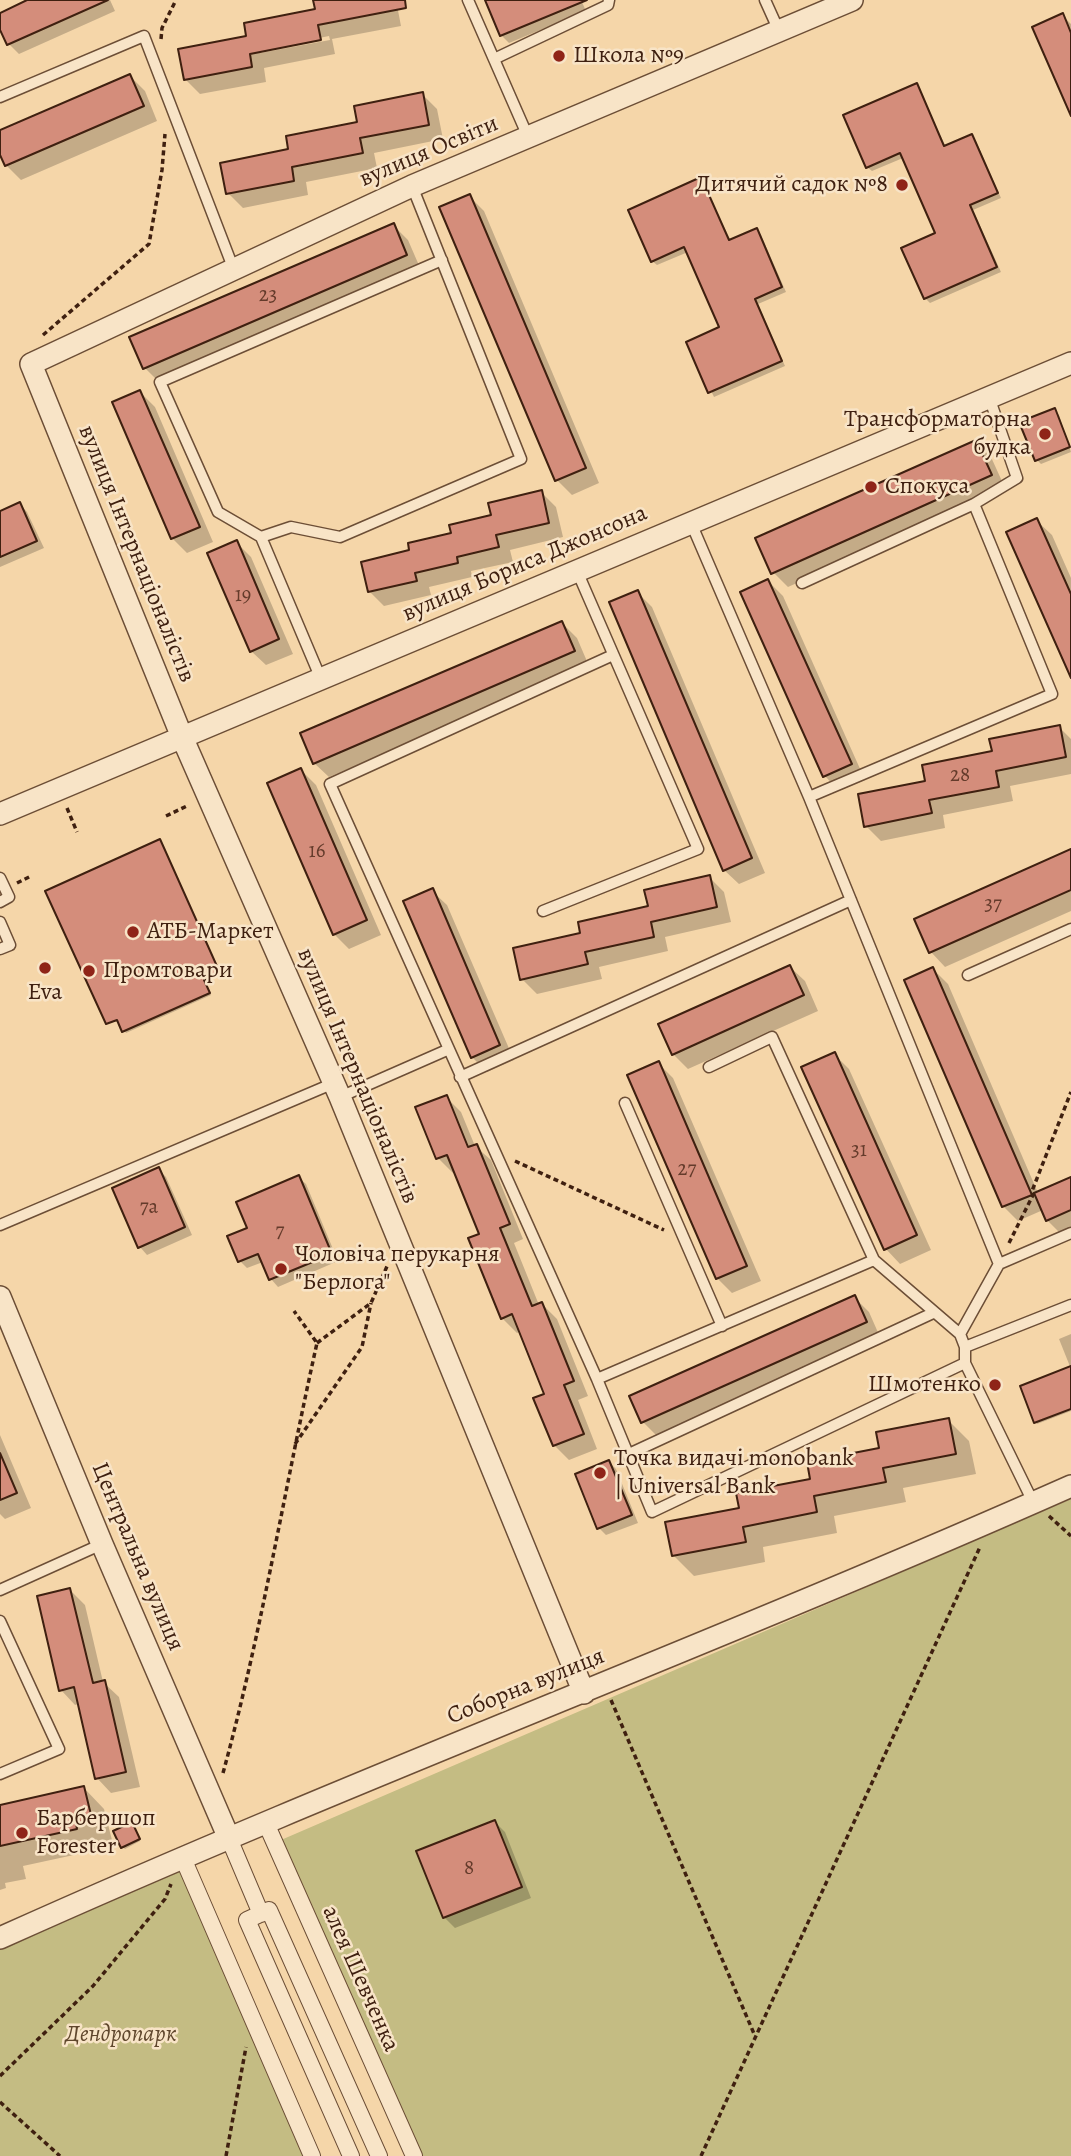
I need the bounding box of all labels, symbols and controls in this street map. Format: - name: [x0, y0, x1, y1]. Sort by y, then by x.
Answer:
- place label: Школа №9: [573, 42, 684, 70]
- marker: Школа №9: [551, 48, 567, 64]
- street label: вулиця Освіти: [355, 110, 503, 194]
- place label: Дитячий садок №8: [695, 171, 888, 199]
- marker: Дитячий садок №8: [894, 177, 910, 193]
- house number: 23: [259, 283, 277, 309]
- place label: Трансформаторна будка: [844, 406, 1031, 462]
- street label: вулиця Інтернаціоналістів: [71, 421, 201, 687]
- marker: Трансформаторна будка: [1037, 426, 1053, 442]
- place label: Спокуса: [885, 473, 969, 501]
- marker: Спокуса: [863, 479, 879, 495]
- street label: вулиця Бориса Джонсона: [398, 499, 652, 629]
- house number: 19: [235, 583, 251, 609]
- house number: 28: [950, 763, 970, 789]
- house number: 16: [309, 839, 325, 865]
- house number: 37: [984, 892, 1002, 918]
- place label: АТБ-Маркет: [147, 918, 274, 946]
- marker: АТБ-Маркет: [125, 924, 141, 940]
- street label: вулиця Інтернаціоналістів: [290, 944, 424, 1208]
- place label: Промтовари: [103, 957, 233, 985]
- marker: Eva: [37, 960, 53, 976]
- marker: Промтовари: [81, 963, 97, 979]
- place label: Eva: [28, 979, 62, 1007]
- house number: 31: [851, 1138, 867, 1164]
- house number: 27: [678, 1157, 696, 1183]
- house number: 7а: [140, 1195, 158, 1221]
- house number: 7: [276, 1219, 284, 1245]
- place label: Чоловіча перукарня "Берлога": [295, 1241, 499, 1297]
- marker: Чоловіча перукарня "Берлога": [273, 1261, 289, 1277]
- place label: Шмотенко: [868, 1371, 981, 1399]
- marker: Шмотенко: [987, 1377, 1003, 1393]
- place label: Точка видачі monobank | Universal Bank: [614, 1445, 854, 1501]
- street label: Центральна вулиця: [84, 1459, 190, 1655]
- marker: Точка видачі monobank | Universal Bank: [592, 1465, 608, 1481]
- street label: Соборна вулиця: [443, 1642, 609, 1732]
- place label: Барбершоп Forester: [36, 1805, 156, 1861]
- marker: Барбершоп Forester: [14, 1825, 30, 1841]
- house number: 8: [464, 1856, 474, 1882]
- street label: алея Шевченка: [315, 1902, 405, 2056]
- park label: Дендропарк: [66, 2021, 176, 2049]

